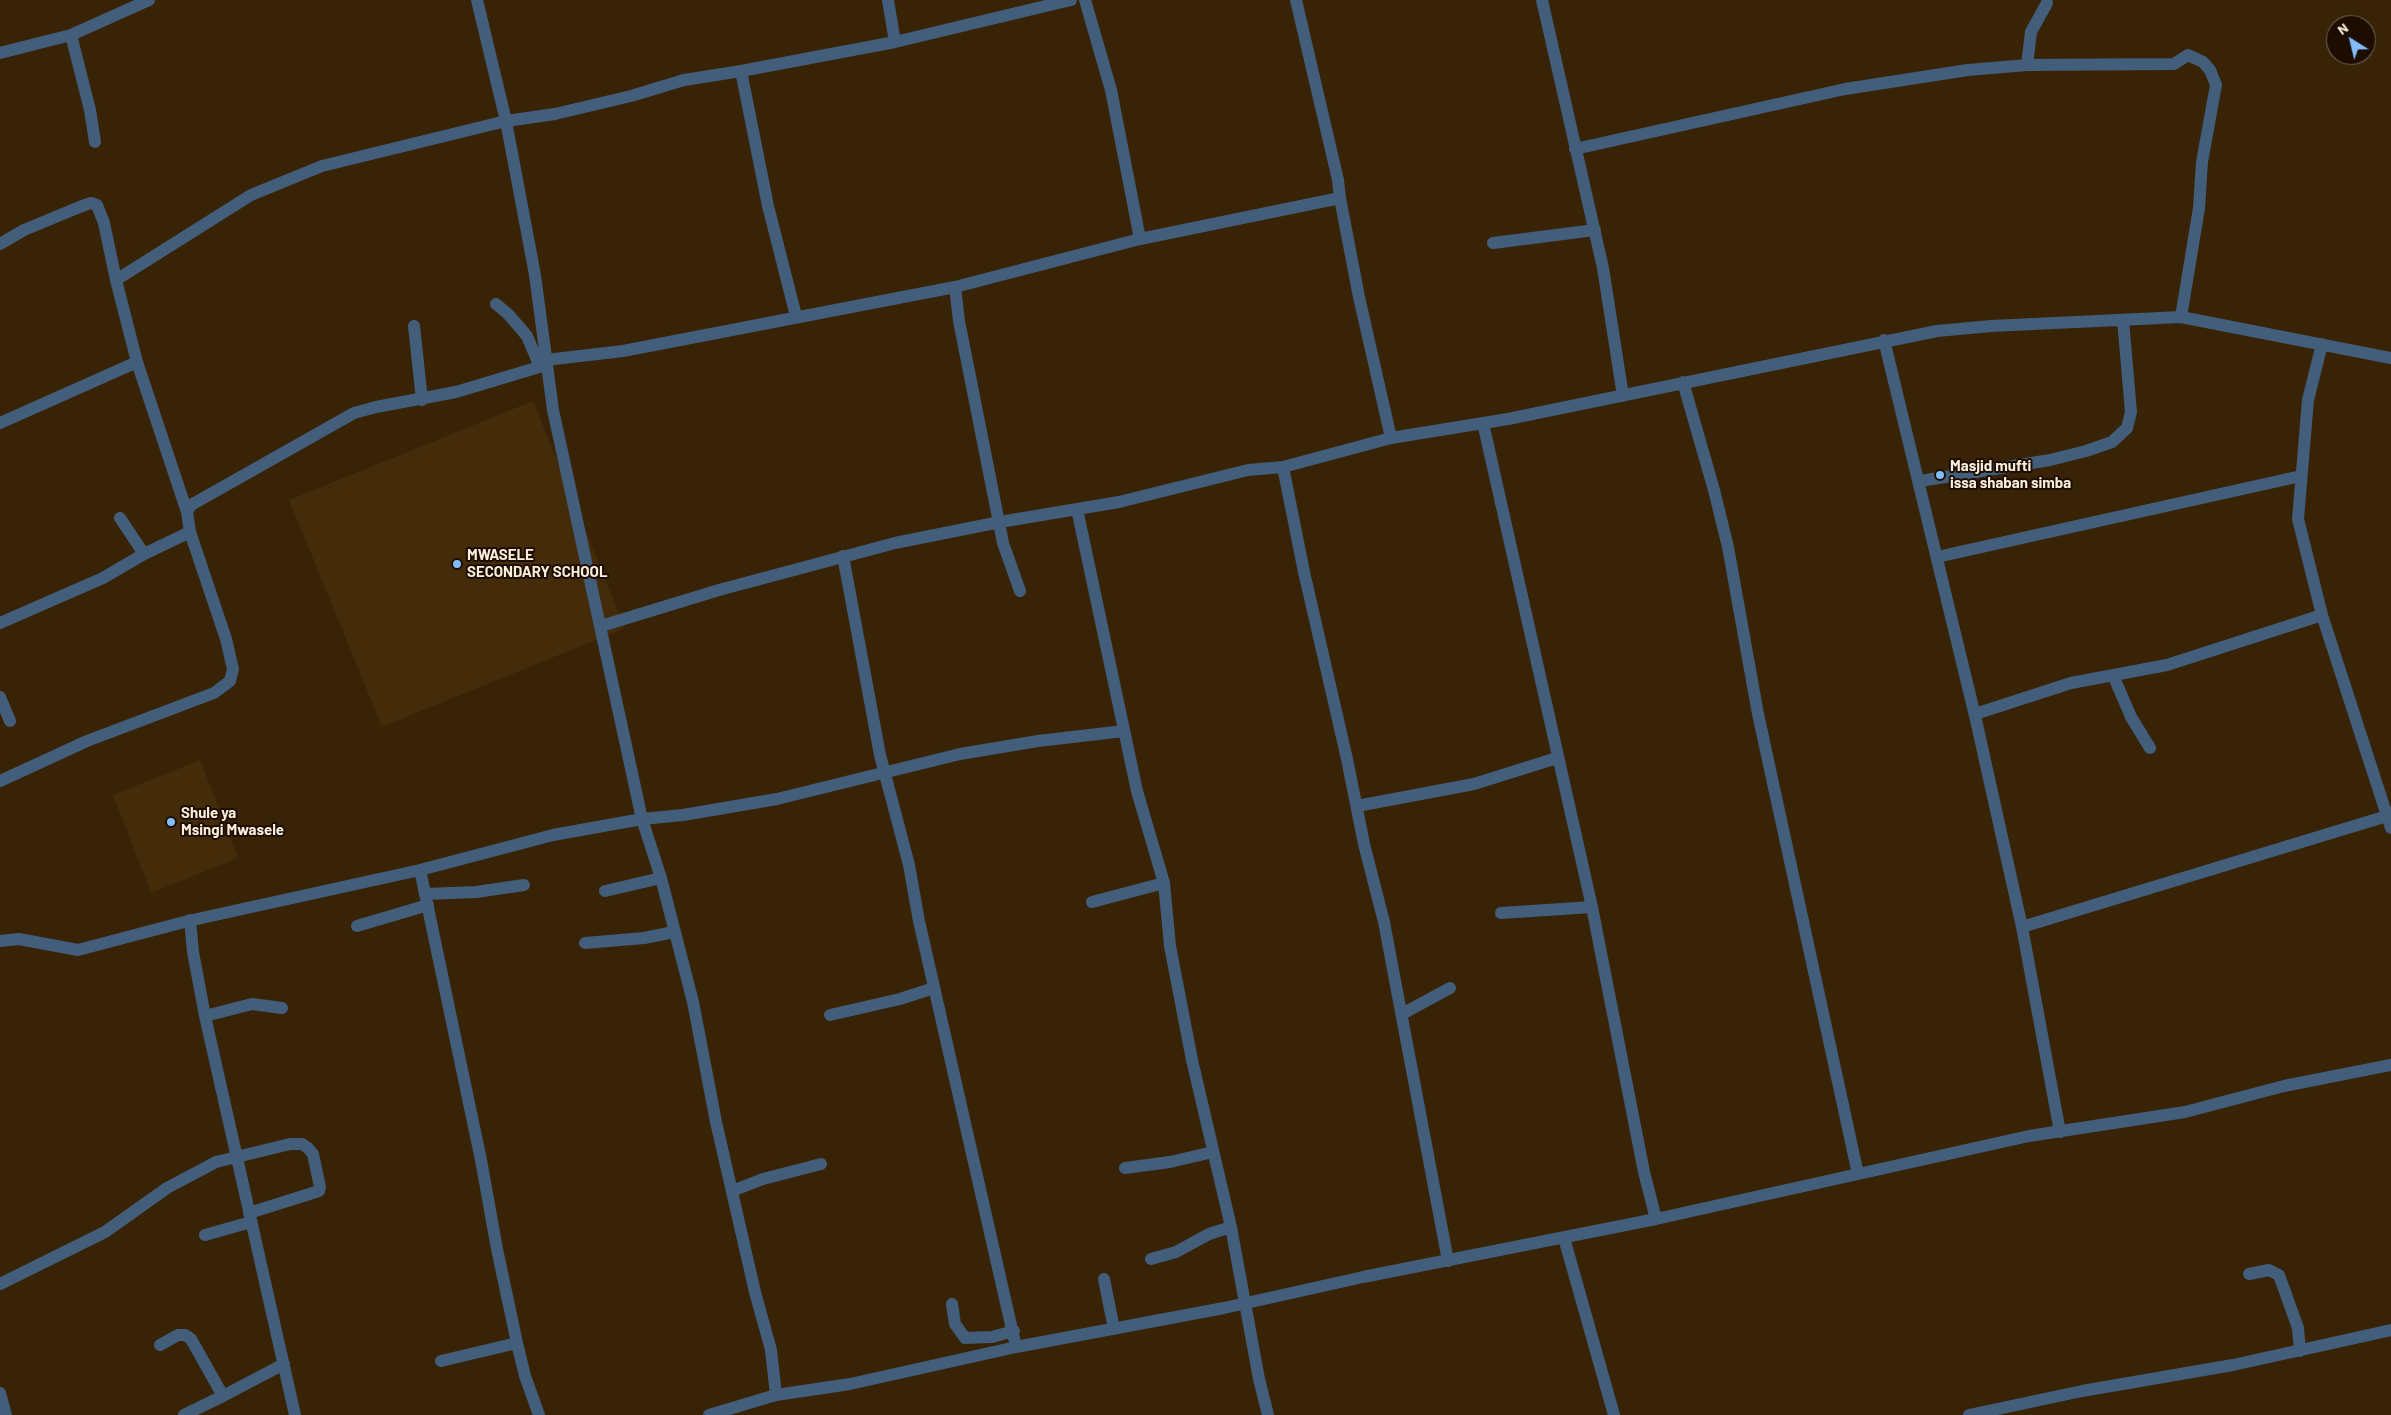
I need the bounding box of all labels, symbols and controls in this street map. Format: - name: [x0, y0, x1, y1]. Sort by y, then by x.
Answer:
- north arrow: [2326, 15, 2376, 65]
- text: N: [2334, 19, 2351, 38]
- place label: Masjid mufti issa shaban simba: [1950, 457, 2071, 492]
- marker: Masjid mufti issa shaban simba: [1934, 469, 1946, 481]
- place label: MWASELE SECONDARY SCHOOL: [467, 546, 607, 581]
- marker: MWASELE SECONDARY SCHOOL: [451, 558, 463, 570]
- place label: Shule ya Msingi Mwasele: [181, 804, 284, 839]
- marker: Shule ya Msingi Mwasele: [165, 816, 177, 828]

